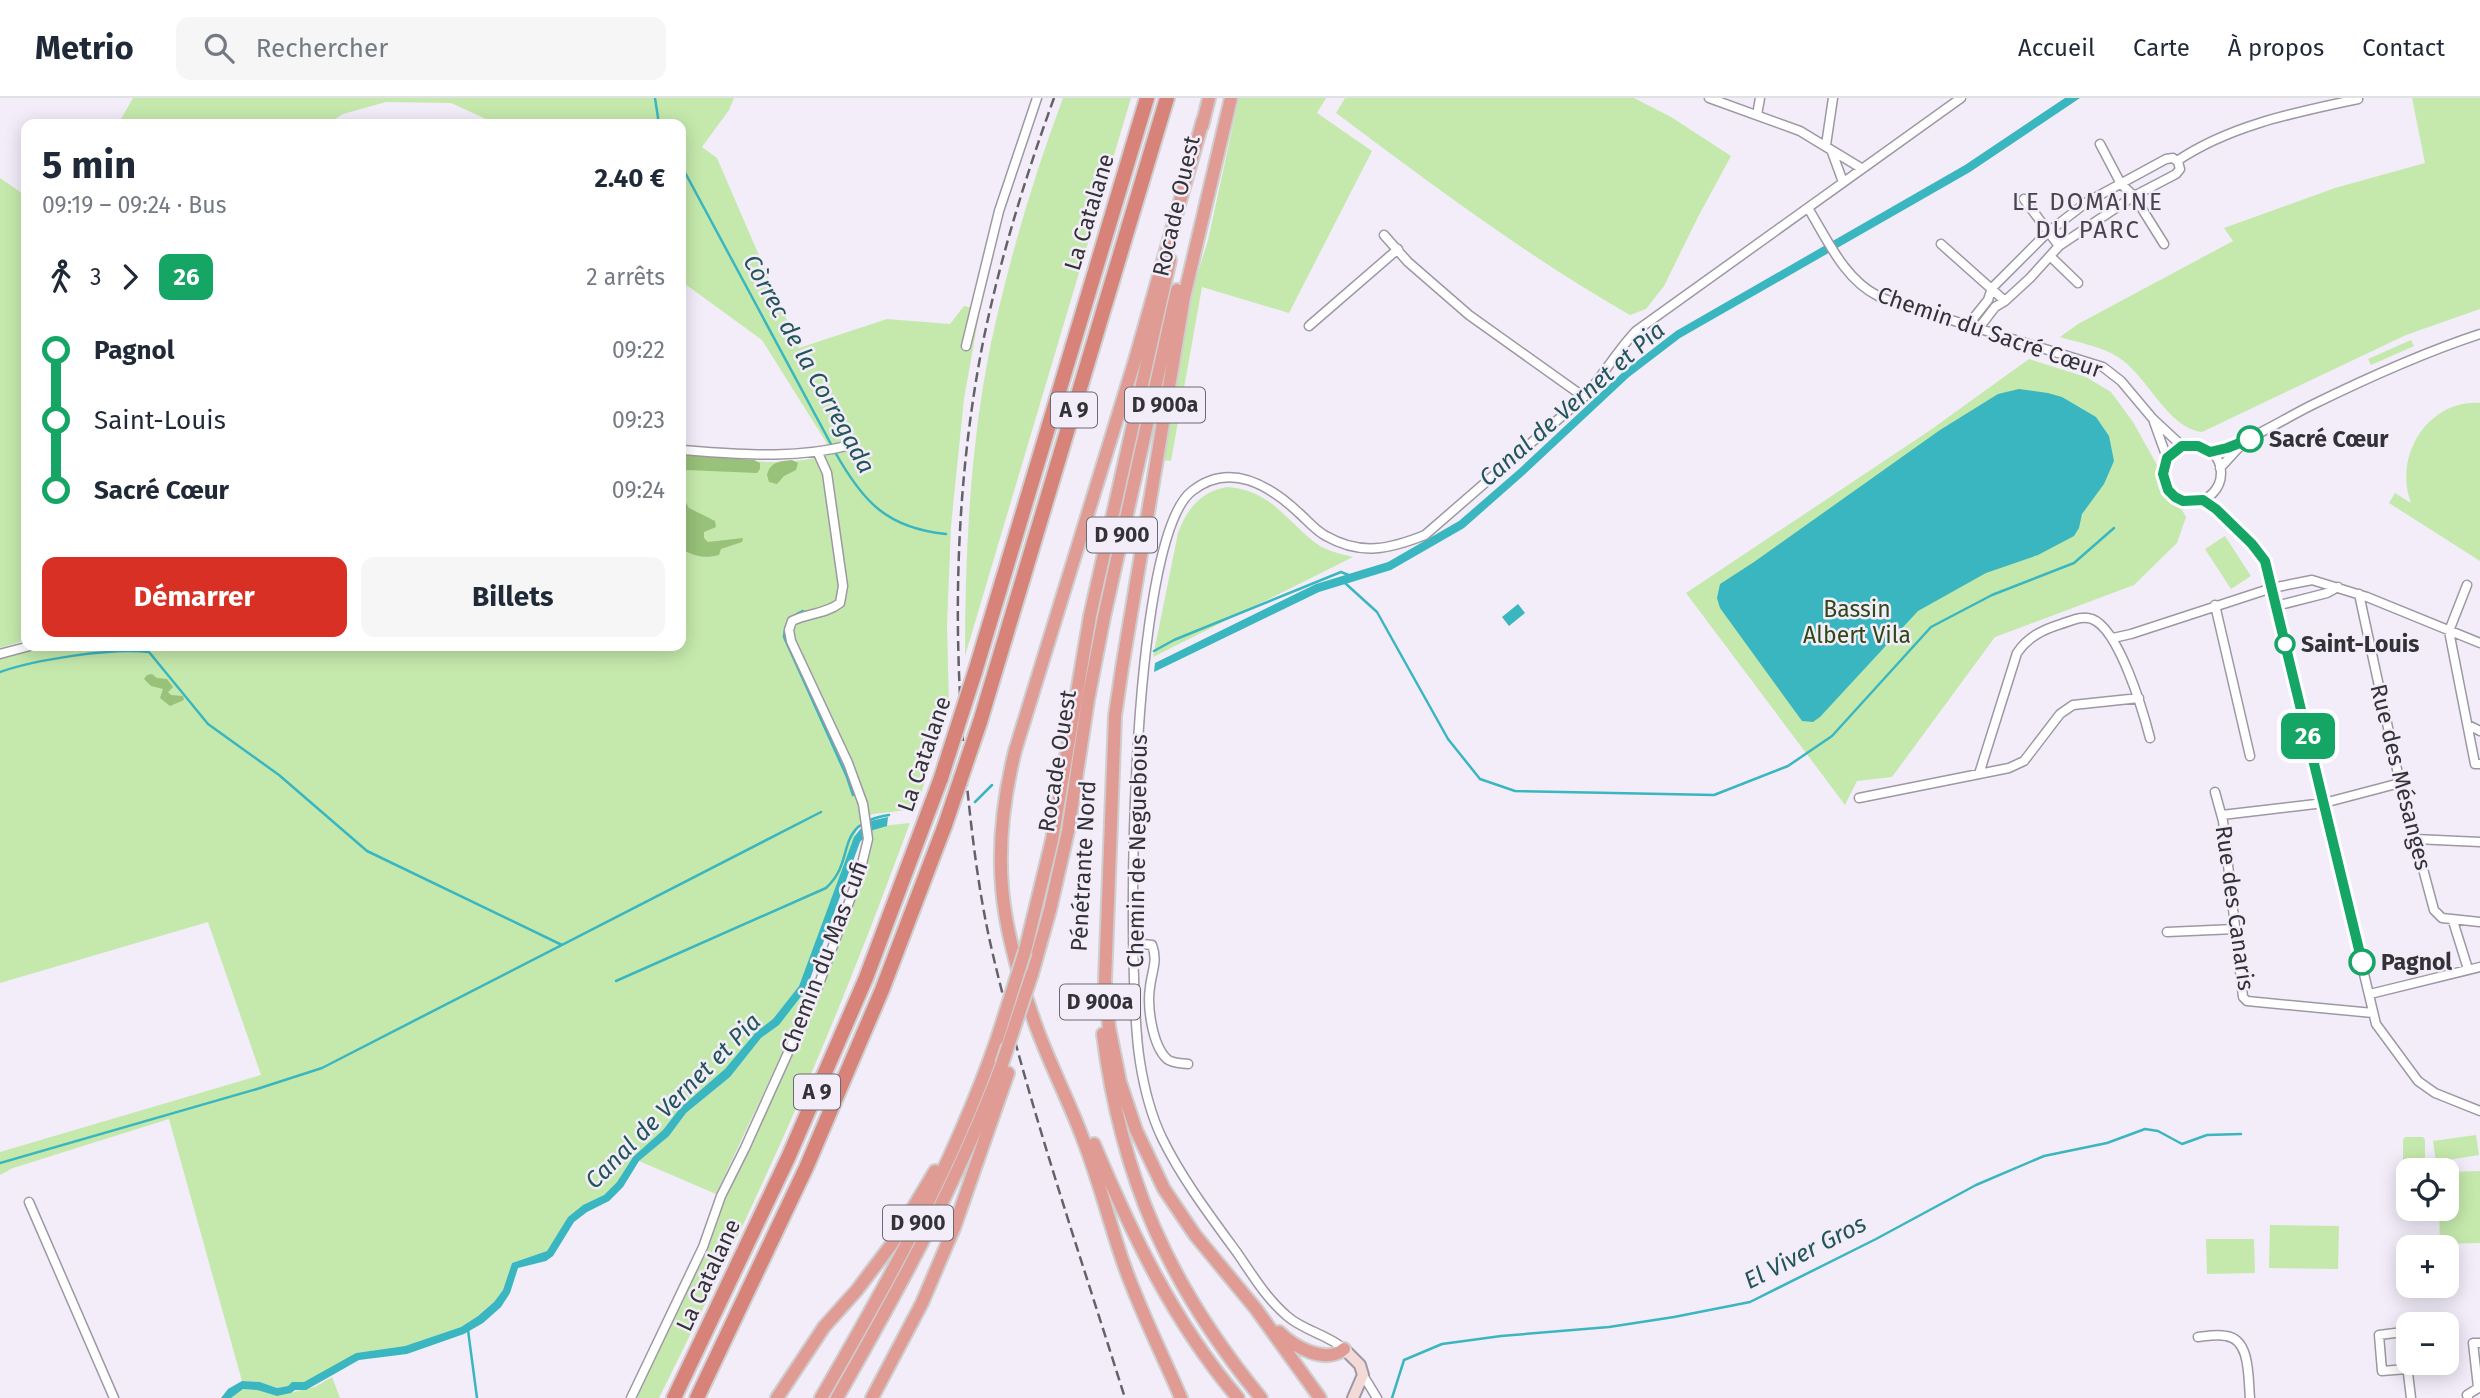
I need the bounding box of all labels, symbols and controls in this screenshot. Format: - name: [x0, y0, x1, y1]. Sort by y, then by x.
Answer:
- search box: [176, 17, 666, 80]
- text: Metrio: [35, 28, 134, 68]
- icon: search: [200, 29, 238, 67]
- text: Rechercher: [256, 33, 388, 64]
- text: Accueil: [2018, 34, 2095, 62]
- text: Carte: [2133, 34, 2190, 62]
- text: À propos: [2228, 34, 2324, 62]
- text: Contact: [2362, 34, 2445, 62]
- street label: Rocade Ouest: [1146, 132, 1206, 279]
- text: 5 min: [42, 142, 136, 188]
- street label: La Catalane: [1058, 150, 1120, 274]
- text: 2.40 €: [594, 163, 665, 194]
- district label: LE DOMAINE DU PARC: [2012, 188, 2164, 244]
- text: 09:19 – 09:24 · Bus: [42, 191, 226, 219]
- water label: Còrrec de la Corregada: [737, 250, 881, 478]
- icon: walk: [42, 258, 80, 296]
- icon: forward: [111, 258, 149, 296]
- text: 3: [90, 263, 101, 291]
- text: 26: [173, 263, 199, 291]
- text: 2 arrêts: [586, 263, 665, 291]
- street label: Chemin du Sacré Cœur: [1874, 280, 2106, 384]
- water label: Canal de Vernet et Pia: [1474, 316, 1670, 492]
- text: Pagnol: [94, 335, 174, 366]
- text: 09:22: [612, 336, 665, 364]
- road number: D 900a: [1125, 388, 1205, 422]
- road number: A 9: [1051, 392, 1097, 428]
- text: Saint-Louis: [94, 405, 226, 436]
- text: 09:23: [612, 406, 665, 434]
- place label: Sacré Cœur: [2269, 425, 2389, 453]
- marker: Sacré Cœur: [2237, 426, 2263, 452]
- text: Sacré Cœur: [94, 475, 229, 506]
- text: 09:24: [612, 476, 665, 504]
- road number: D 900: [1087, 518, 1157, 552]
- button: Démarrer: [42, 557, 347, 637]
- button: Billets: [361, 557, 665, 637]
- park label: Bassin Albert Vila: [1803, 595, 1911, 649]
- place label: Saint-Louis: [2301, 630, 2419, 658]
- marker: Saint-Louis: [2275, 634, 2295, 654]
- street label: Rue des Mésanges: [2364, 681, 2438, 873]
- street label: Rocade Ouest: [1032, 687, 1082, 834]
- street label: La Catalane: [891, 692, 957, 816]
- line badge: 26: [2276, 713, 2340, 759]
- text: 26: [2295, 722, 2321, 750]
- street label: Chemin de Neguebous: [1121, 734, 1153, 968]
- street label: Pénétrante Nord: [1065, 780, 1101, 952]
- street label: Rue des Canaris: [2210, 824, 2260, 992]
- street label: Chemin du Mas Cufi: [774, 857, 874, 1057]
- place label: Pagnol: [2381, 948, 2452, 976]
- marker: Pagnol: [2349, 949, 2375, 975]
- road number: D 900a: [1060, 984, 1140, 1020]
- water label: Canal de Vernet et Pia: [580, 1008, 766, 1194]
- road number: A 9: [794, 1074, 840, 1110]
- map controls: [2396, 1158, 2459, 1375]
- button: locate: [2396, 1158, 2459, 1221]
- road number: D 900: [883, 1206, 953, 1240]
- water label: El Viver Gros: [1739, 1209, 1871, 1295]
- street label: La Catalane: [670, 1214, 746, 1336]
- button: +: [2396, 1235, 2459, 1298]
- button: −: [2396, 1312, 2459, 1375]

